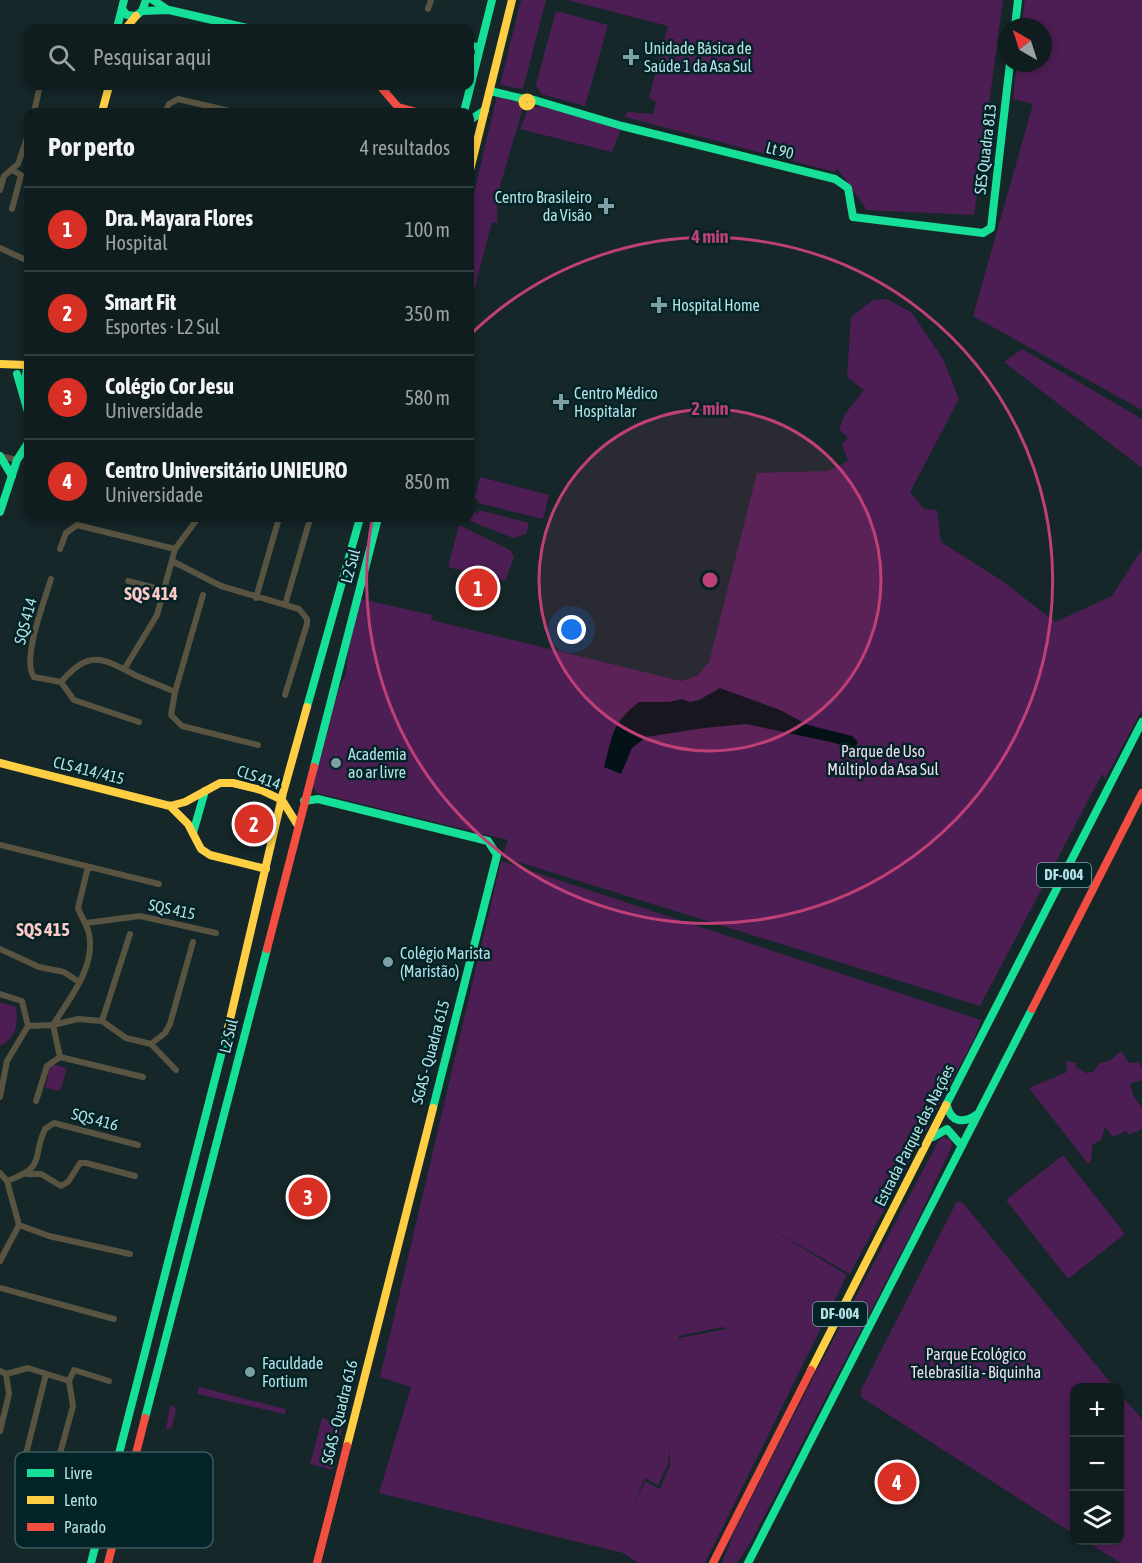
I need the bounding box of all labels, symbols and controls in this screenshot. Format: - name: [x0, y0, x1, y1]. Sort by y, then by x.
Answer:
- north arrow: [998, 18, 1052, 72]
- search box: [24, 24, 474, 90]
- place label: Unidade Básica de Saúde 1 da Asa Sul: [644, 39, 752, 75]
- icon: search: [45, 41, 78, 74]
- text: Pesquisar aqui: [93, 44, 211, 70]
- marker: Unidade Básica de Saúde 1 da Asa Sul: [622, 48, 640, 66]
- street label: SES Quadra 813: [971, 103, 999, 195]
- text: Por perto: [48, 132, 135, 162]
- text: 4 resultados: [360, 136, 450, 159]
- street label: Lt 90: [764, 138, 796, 162]
- place label: Centro Brasileiro da Visão: [495, 188, 592, 224]
- marker: Centro Brasileiro da Visão: [597, 197, 615, 215]
- text: Dra. Mayara Flores: [105, 205, 253, 231]
- text: 1: [63, 218, 72, 241]
- text: 100 m: [405, 218, 450, 241]
- text: 4 min: [691, 226, 729, 247]
- text: Hospital: [105, 231, 168, 254]
- text: Smart Fit: [105, 289, 176, 315]
- marker: Hospital Home: [650, 296, 668, 314]
- place label: Hospital Home: [672, 296, 760, 315]
- text: 2: [63, 302, 72, 325]
- text: 350 m: [405, 302, 450, 325]
- text: Esportes · L2 Sul: [105, 315, 220, 338]
- text: Colégio Cor Jesu: [105, 373, 234, 399]
- place label: Centro Médico Hospitalar: [574, 384, 658, 421]
- text: 3: [63, 386, 72, 409]
- text: 580 m: [405, 386, 450, 409]
- marker: Centro Médico Hospitalar: [552, 393, 570, 411]
- text: 2 min: [692, 398, 729, 419]
- text: Universidade: [105, 399, 203, 422]
- text: Centro Universitário UNIEURO: [105, 457, 348, 483]
- text: 4: [63, 470, 72, 493]
- text: 850 m: [405, 470, 450, 493]
- text: Universidade: [105, 483, 203, 506]
- street label: L2 Sul: [337, 546, 363, 585]
- pin: 1: [458, 566, 498, 610]
- centre of rings: [700, 570, 720, 590]
- district label: SQS 414: [124, 583, 178, 604]
- street label: SQS 414: [10, 596, 40, 646]
- your location: [557, 615, 586, 644]
- park label: Parque de Uso Múltiplo da Asa Sul: [827, 742, 939, 779]
- place label: Academia ao ar livre: [348, 745, 407, 781]
- street label: CLS 414/415: [51, 752, 127, 788]
- marker: Academia ao ar livre: [329, 756, 343, 770]
- street label: CLS 414: [235, 761, 283, 793]
- pin: 2: [234, 802, 274, 846]
- road number: DF-004: [1037, 863, 1091, 887]
- street label: SQS 415: [147, 895, 197, 923]
- district label: SQS 415: [16, 919, 70, 940]
- place label: Colégio Marista (Maristão): [400, 944, 491, 981]
- marker: Colégio Marista (Maristão): [381, 955, 395, 969]
- street label: SGAS - Quadra 615: [407, 998, 453, 1106]
- street label: L2 Sul: [215, 1016, 241, 1055]
- street label: Estrada Parque das Nações: [870, 1061, 959, 1209]
- street label: SQS 416: [70, 1104, 120, 1134]
- pin: 3: [288, 1174, 328, 1220]
- road number: DF-004: [813, 1302, 867, 1326]
- park label: Parque Ecológico Telebrasília - Biquinha: [911, 1345, 1041, 1382]
- place label: Faculdade Fortium: [262, 1354, 323, 1390]
- street label: SGAS - Quadra 616: [317, 1358, 361, 1466]
- marker: Faculdade Fortium: [243, 1365, 257, 1379]
- map controls: [1070, 1383, 1124, 1545]
- button: +: [1070, 1383, 1124, 1437]
- button: −: [1070, 1437, 1124, 1491]
- legend: [15, 1452, 213, 1548]
- pin: 4: [878, 1460, 916, 1504]
- text: Livre: [64, 1464, 92, 1482]
- text: Lento: [64, 1491, 97, 1509]
- button: layers: [1070, 1491, 1124, 1545]
- text: Parado: [64, 1518, 106, 1536]

